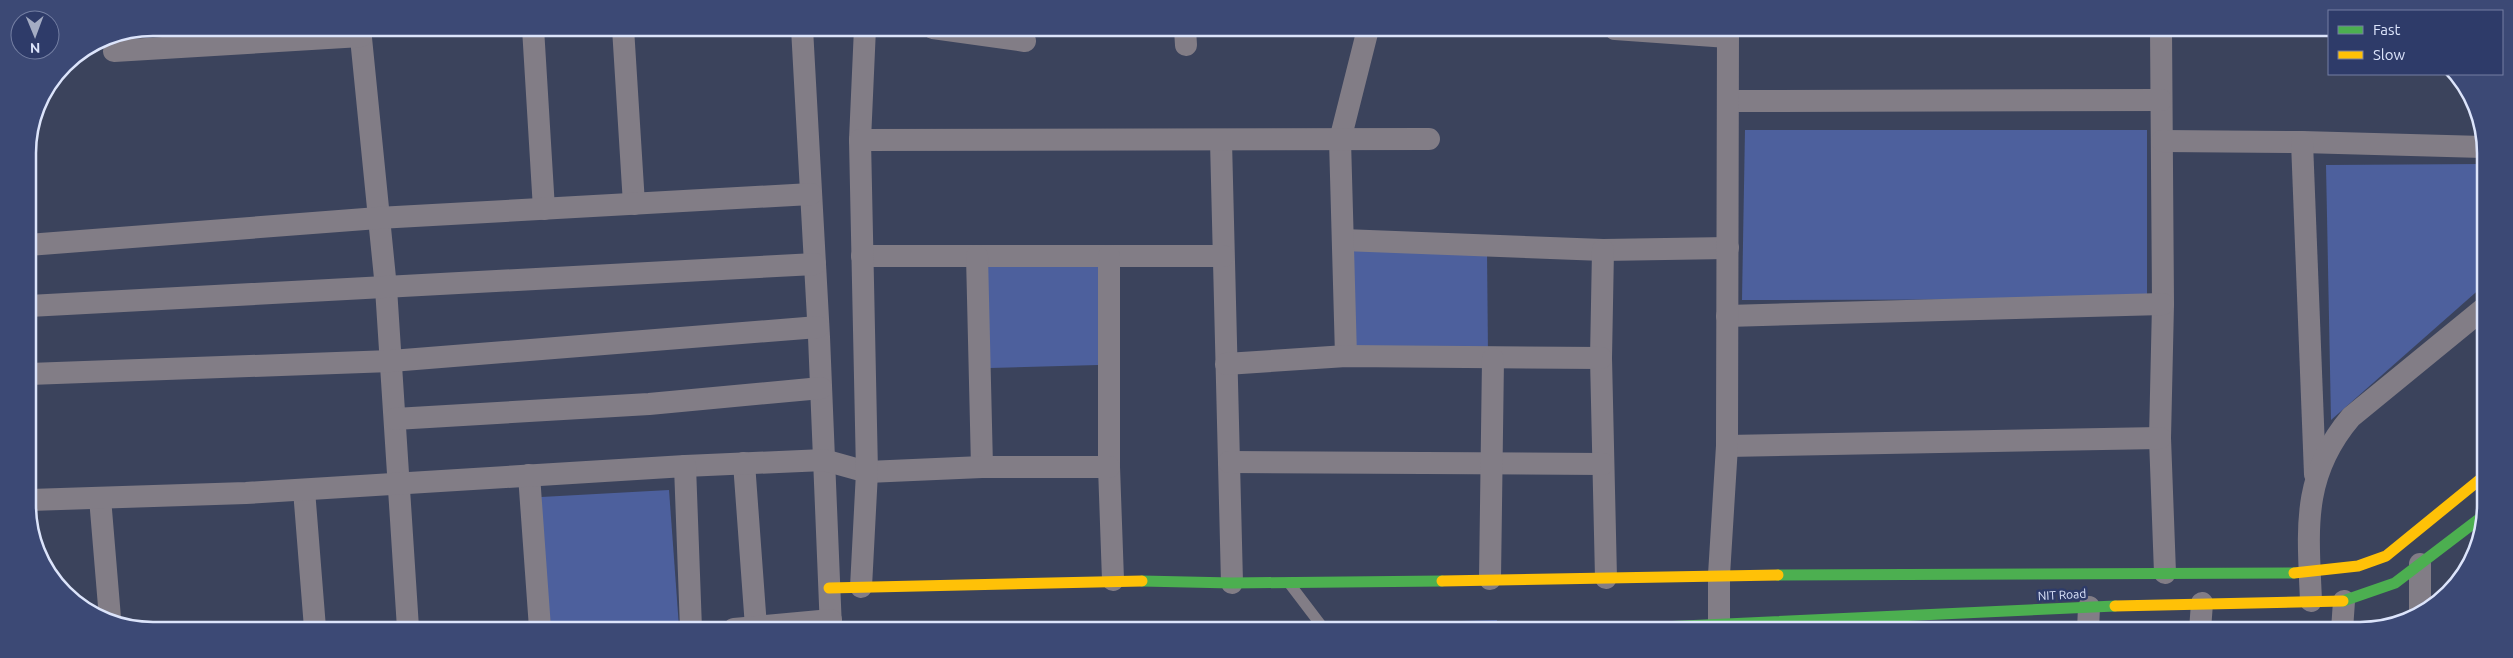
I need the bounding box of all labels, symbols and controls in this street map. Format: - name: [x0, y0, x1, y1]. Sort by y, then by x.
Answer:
- north arrow: [10, 10, 60, 60]
- legend: [2328, 10, 2503, 75]
- text: Fast: [2373, 21, 2401, 38]
- text: N: [30, 40, 41, 56]
- text: Slow: [2373, 46, 2406, 63]
- street label: NIT Road: [2037, 587, 2087, 602]

